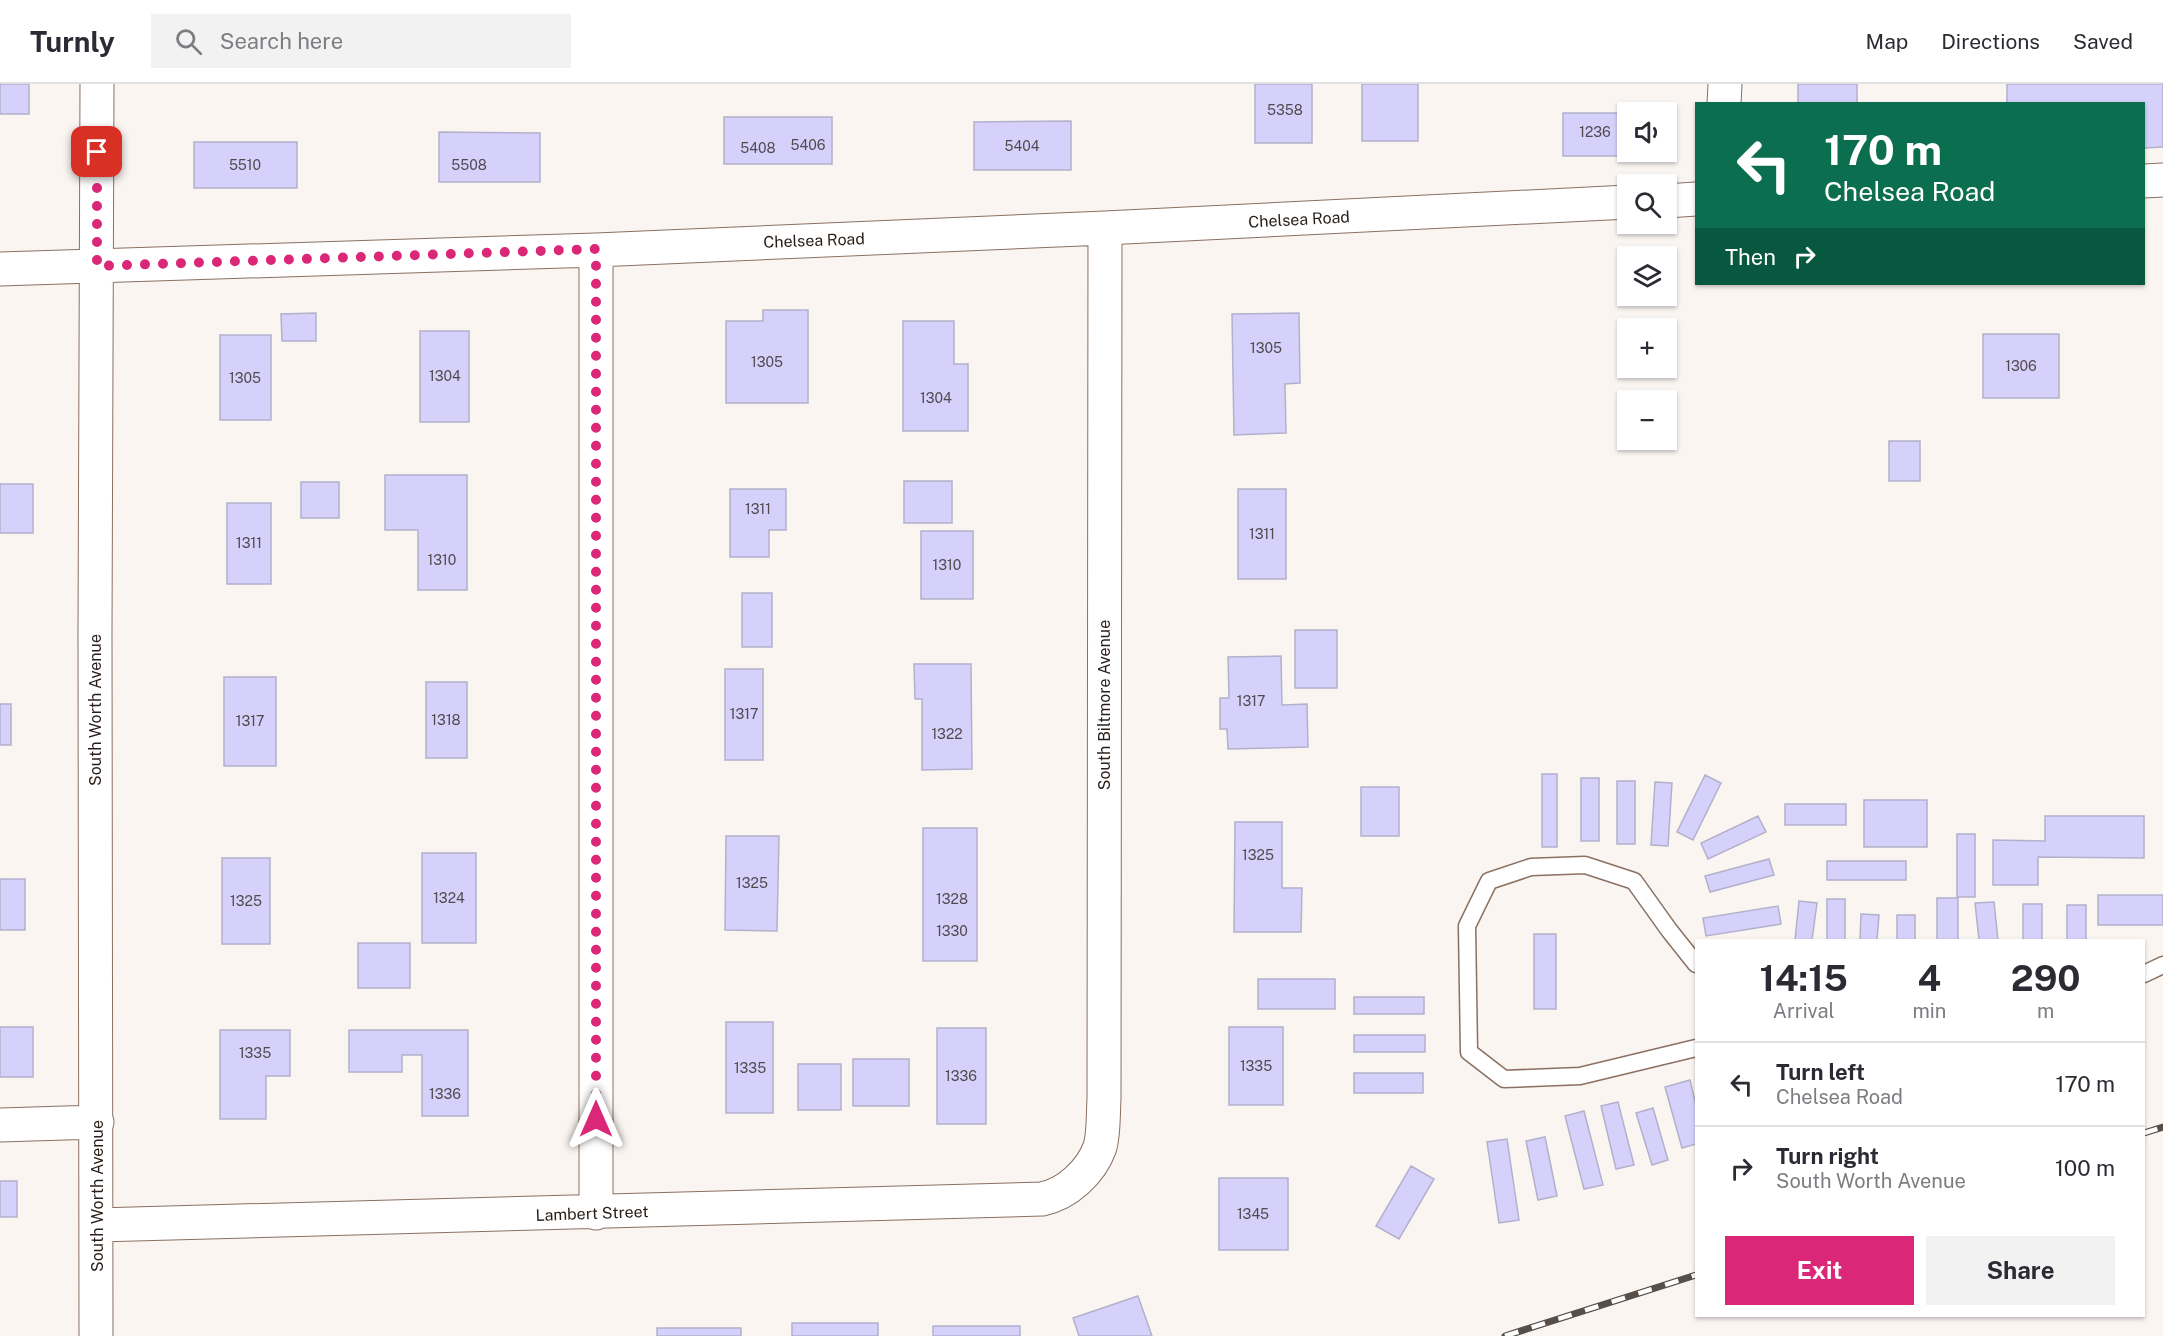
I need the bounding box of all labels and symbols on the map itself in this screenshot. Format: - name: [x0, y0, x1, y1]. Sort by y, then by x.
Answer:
- house number: 5358: [1267, 102, 1303, 118]
- house number: 1236: [1579, 124, 1611, 140]
- pin: [71, 126, 122, 177]
- house number: 5406: [791, 137, 826, 153]
- house number: 5404: [1004, 138, 1040, 154]
- house number: 5408: [740, 140, 776, 156]
- house number: 5510: [229, 157, 261, 173]
- house number: 5508: [451, 157, 487, 173]
- street label: Chelsea Road: [1248, 207, 1350, 232]
- street label: Chelsea Road: [763, 229, 865, 252]
- house number: 1305: [1250, 340, 1282, 356]
- house number: 1305: [751, 354, 783, 370]
- house number: 1306: [2005, 358, 2037, 374]
- house number: 1304: [429, 368, 461, 384]
- house number: 1305: [229, 370, 261, 386]
- house number: 1304: [920, 390, 952, 406]
- house number: 1311: [745, 501, 771, 517]
- house number: 1311: [1249, 526, 1275, 542]
- house number: 1311: [236, 535, 262, 551]
- house number: 1310: [428, 552, 456, 568]
- house number: 1310: [933, 557, 961, 573]
- street label: South Biltmore Avenue: [1095, 620, 1114, 790]
- street label: South Worth Avenue: [86, 634, 105, 786]
- house number: 1317: [1237, 693, 1265, 709]
- house number: 1317: [730, 706, 758, 722]
- house number: 1318: [431, 712, 461, 728]
- house number: 1317: [236, 713, 264, 729]
- house number: 1322: [931, 726, 963, 742]
- house number: 1325: [1242, 847, 1274, 863]
- house number: 1325: [736, 875, 768, 891]
- house number: 1324: [433, 890, 465, 906]
- house number: 1328: [936, 891, 968, 907]
- house number: 1325: [230, 893, 262, 909]
- house number: 1330: [936, 923, 968, 939]
- house number: 1335: [239, 1045, 271, 1061]
- house number: 1335: [1240, 1058, 1272, 1074]
- house number: 1335: [734, 1060, 766, 1076]
- house number: 1336: [945, 1068, 977, 1084]
- house number: 1336: [429, 1086, 461, 1102]
- position arrow: [564, 1087, 628, 1151]
- street label: South Worth Avenue: [88, 1120, 107, 1272]
- street label: Lambert Street: [535, 1202, 649, 1225]
- house number: 1345: [1237, 1206, 1269, 1222]

